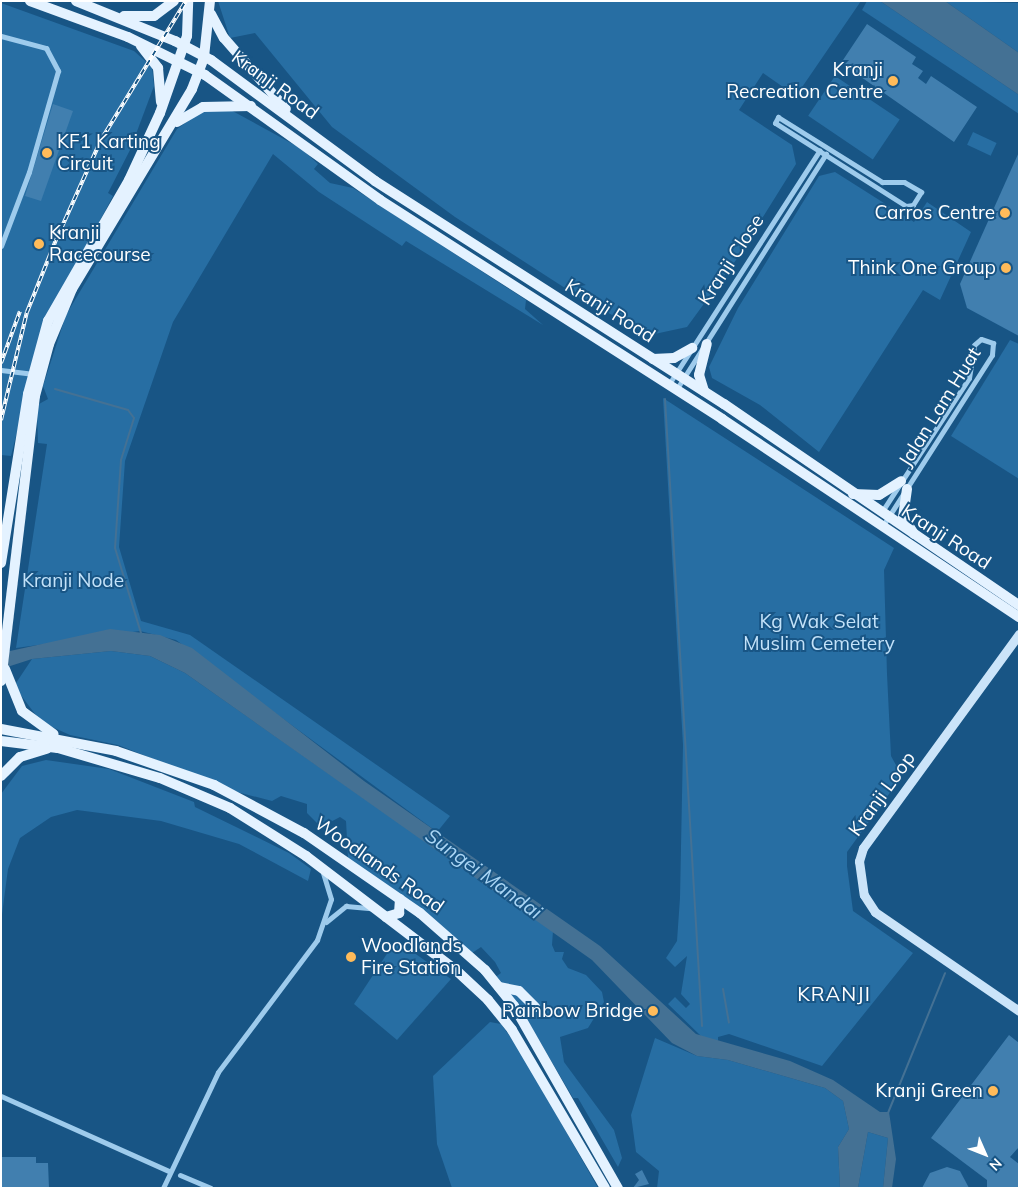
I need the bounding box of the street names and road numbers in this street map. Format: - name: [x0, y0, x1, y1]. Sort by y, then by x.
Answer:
- street label: Kranji Road: [227, 46, 323, 124]
- street label: Kranji Close: [693, 210, 769, 310]
- street label: Kranji Road: [561, 274, 659, 348]
- street label: Jalan Lam Huat: [894, 343, 986, 471]
- street label: Kranji Road: [897, 500, 995, 574]
- street label: Kranji Loop: [844, 747, 920, 841]
- street label: Woodlands Road: [310, 812, 448, 918]

